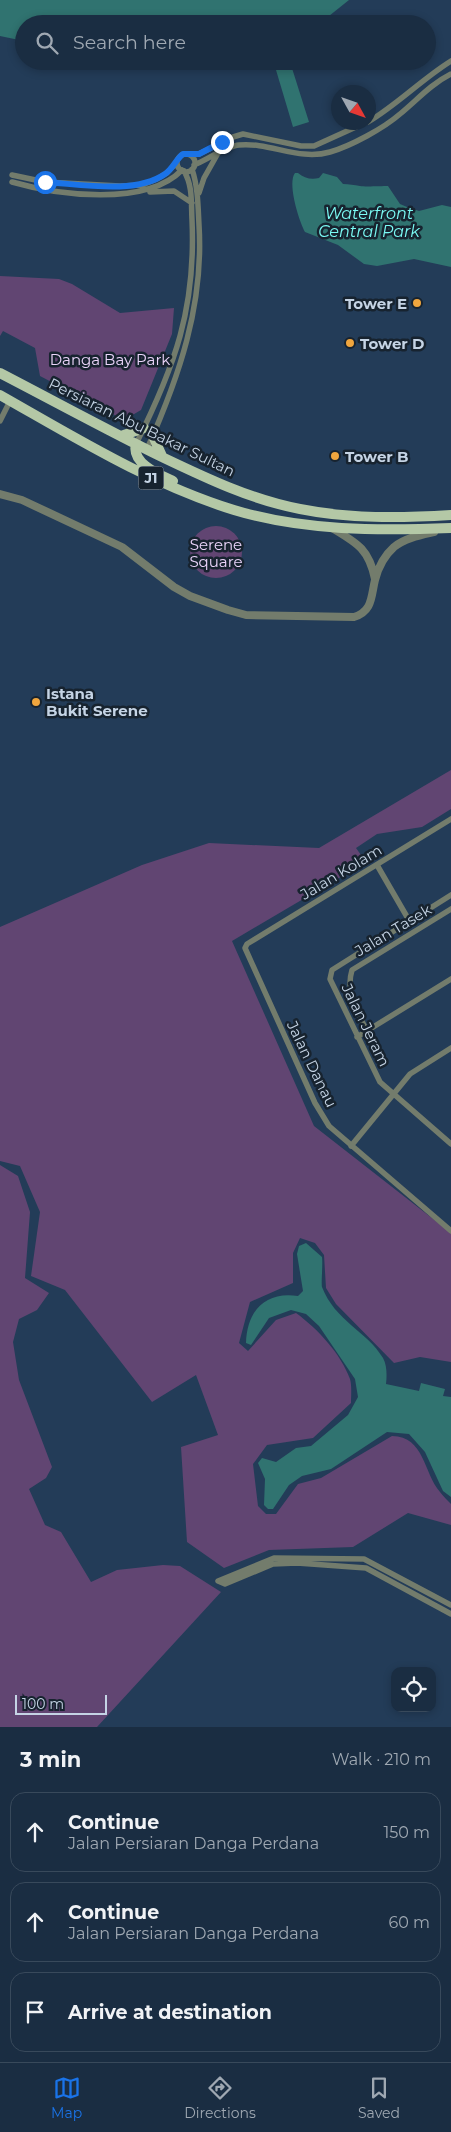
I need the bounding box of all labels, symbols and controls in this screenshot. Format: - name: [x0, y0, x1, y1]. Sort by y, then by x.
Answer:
- search box: [15, 15, 436, 70]
- icon: search: [33, 29, 61, 57]
- text: Search here: [73, 31, 186, 54]
- north arrow: [331, 85, 376, 130]
- route end: [211, 131, 234, 154]
- route start: [34, 171, 57, 194]
- water label: Waterfront Central Park: [318, 204, 421, 241]
- place label: Tower E: [345, 294, 407, 313]
- marker: Tower E: [411, 297, 423, 309]
- place label: Tower D: [360, 334, 424, 353]
- marker: Tower D: [344, 337, 356, 349]
- park label: Danga Bay Park: [50, 350, 170, 369]
- street label: Persiaran Abu Bakar Sultan: [46, 374, 238, 480]
- place label: Tower B: [345, 447, 409, 466]
- marker: Tower B: [329, 450, 341, 462]
- road number: J1: [138, 466, 164, 489]
- park label: Serene Square: [189, 535, 243, 571]
- place label: Istana Bukit Serene: [46, 684, 148, 720]
- marker: Istana Bukit Serene: [30, 696, 42, 708]
- street label: Jalan Kolam: [296, 840, 385, 904]
- street label: Jalan Tasek: [351, 900, 435, 961]
- street label: Jalan Jeram: [337, 979, 394, 1070]
- street label: Jalan Danau: [282, 1017, 341, 1110]
- map controls: [391, 1667, 436, 1712]
- button: locate: [391, 1667, 436, 1712]
- scale bar: [15, 1692, 108, 1715]
- text: 100 m: [22, 1695, 64, 1713]
- text: 3 min: [20, 1747, 81, 1772]
- text: Walk · 210 m: [332, 1750, 431, 1769]
- text: Continue: [68, 1811, 159, 1834]
- icon: ahead: [21, 1818, 49, 1846]
- text: 150 m: [383, 1823, 430, 1842]
- text: Jalan Persiaran Danga Perdana: [68, 1834, 319, 1853]
- text: Continue: [68, 1901, 159, 1924]
- icon: ahead: [21, 1908, 49, 1936]
- text: 60 m: [388, 1913, 430, 1932]
- text: Jalan Persiaran Danga Perdana: [68, 1924, 319, 1943]
- icon: arrive: [21, 1998, 49, 2026]
- text: Arrive at destination: [68, 2001, 272, 2024]
- tab: Map: [51, 2074, 82, 2122]
- tab: Directions: [184, 2074, 256, 2122]
- tab: Saved: [358, 2074, 400, 2122]

